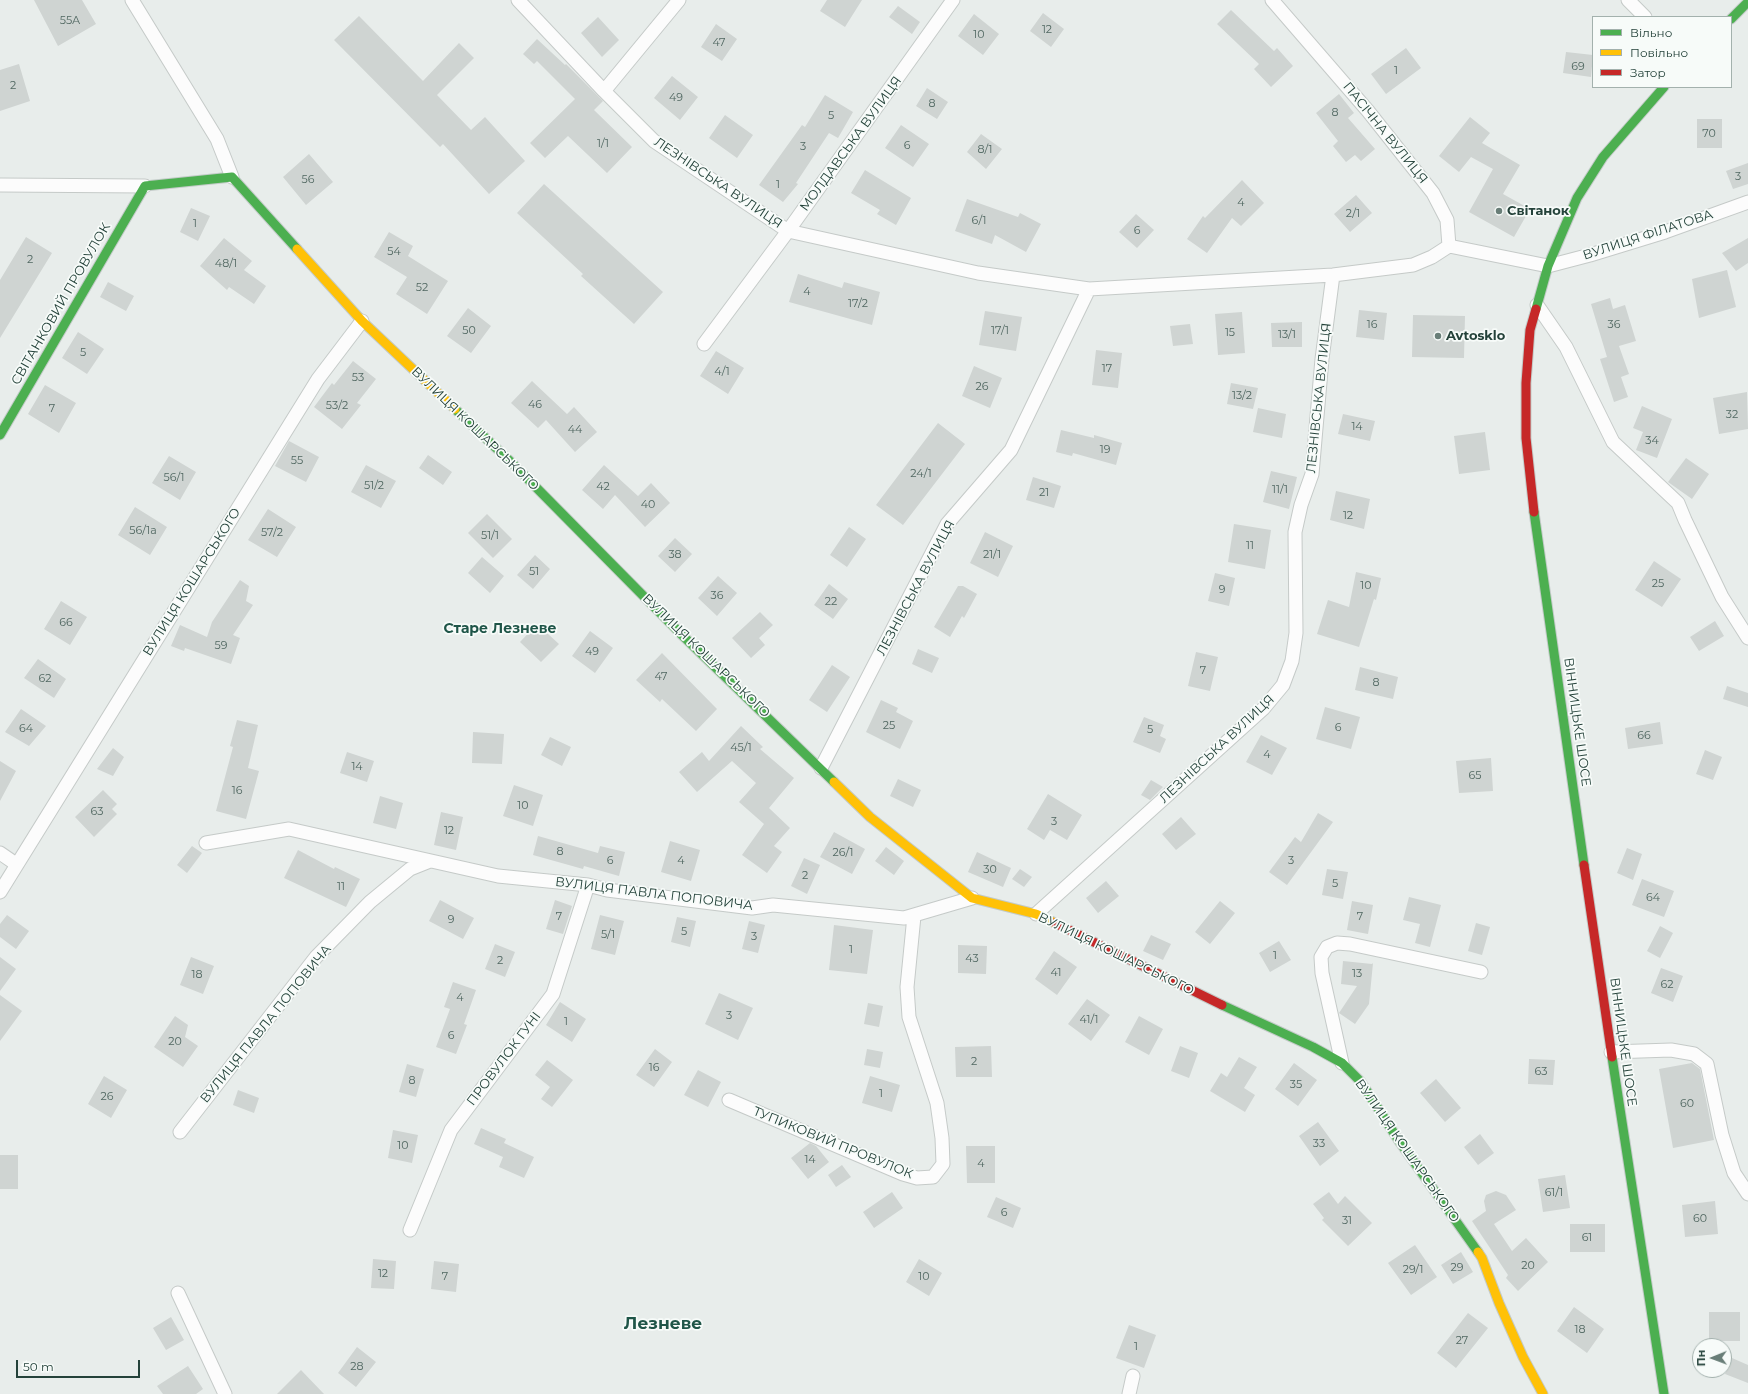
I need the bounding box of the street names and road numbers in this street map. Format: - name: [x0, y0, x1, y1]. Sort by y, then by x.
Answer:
- street label: МОЛДАВСЬКА ВУЛИЦЯ: [797, 74, 905, 214]
- street label: ПАСІЧНА ВУЛИЦЯ: [1339, 79, 1431, 187]
- street label: ЛЕЗНІВСЬКА ВУЛИЦЯ: [651, 134, 785, 232]
- street label: ВУЛИЦЯ ФІЛАТОВА: [1581, 207, 1715, 263]
- street label: СВІТАНКОВИЙ ПРОВУЛОК: [8, 220, 114, 388]
- street label: ЛЕЗНІВСЬКА ВУЛИЦЯ: [1303, 322, 1335, 474]
- street label: ВУЛИЦЯ КОШАРСЬКОГО: [408, 364, 542, 494]
- street label: ВУЛИЦЯ КОШАРСЬКОГО: [140, 505, 244, 659]
- street label: ЛЕЗНІВСЬКА ВУЛИЦЯ: [874, 518, 958, 658]
- street label: ВУЛИЦЯ КОШАРСЬКОГО: [639, 591, 773, 721]
- street label: ВІННИЦЬКЕ ШОСЕ: [1560, 657, 1594, 787]
- street label: ЛЕЗНІВСЬКА ВУЛИЦЯ: [1156, 692, 1278, 806]
- street label: ВУЛИЦЯ ПАВЛА ПОПОВИЧА: [554, 874, 754, 914]
- street label: ВУЛИЦЯ КОШАРСЬКОГО: [1036, 909, 1196, 999]
- street label: ВУЛИЦЯ ПАВЛА ПОПОВИЧА: [197, 942, 335, 1106]
- street label: ВІННИЦЬКЕ ШОСЕ: [1606, 977, 1640, 1107]
- street label: ПРОВУЛОК ГУНІ: [464, 1009, 544, 1109]
- street label: ВУЛИЦЯ КОШАРСЬКОГО: [1351, 1076, 1463, 1226]
- street label: ТУПИКОВИЙ ПРОВУЛОК: [751, 1104, 915, 1182]

